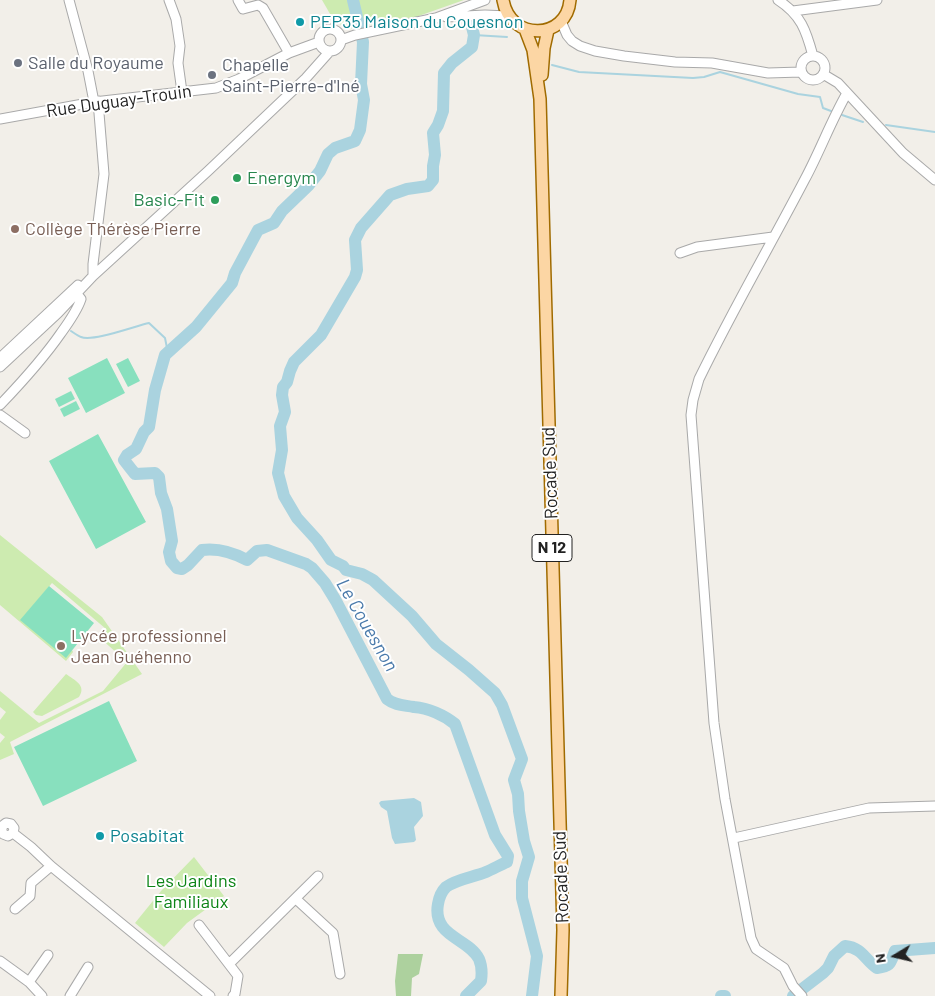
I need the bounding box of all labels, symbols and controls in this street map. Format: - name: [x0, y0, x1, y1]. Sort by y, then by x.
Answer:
- place label: PEP35 Maison du Couesnon: [310, 11, 523, 33]
- marker: PEP35 Maison du Couesnon: [294, 16, 306, 28]
- place label: Salle du Royaume: [28, 52, 164, 74]
- place label: Chapelle Saint-Pierre-d'Iné: [222, 54, 360, 96]
- marker: Salle du Royaume: [12, 57, 24, 69]
- marker: Chapelle Saint-Pierre-d'Iné: [206, 69, 218, 81]
- street label: Rue Duguay-Trouin: [45, 80, 193, 122]
- place label: Energym: [247, 167, 316, 189]
- marker: Energym: [231, 172, 243, 184]
- place label: Basic-Fit: [134, 189, 205, 211]
- marker: Basic-Fit: [209, 194, 221, 206]
- place label: Collège Thérèse Pierre: [25, 218, 201, 240]
- marker: Collège Thérèse Pierre: [9, 223, 21, 235]
- street label: Rocade Sud: [538, 426, 562, 520]
- road number: N 12: [532, 534, 572, 562]
- water label: Le Couesnon: [331, 575, 403, 675]
- place label: Lycée professionnel Jean Guéhenno: [71, 625, 227, 668]
- marker: Lycée professionnel Jean Guéhenno: [55, 640, 67, 652]
- place label: Posabitat: [110, 825, 185, 847]
- marker: Posabitat: [94, 830, 106, 842]
- street label: Rocade Sud: [549, 830, 573, 924]
- park label: Les Jardins Familiaux: [146, 870, 236, 912]
- north arrow: [870, 931, 920, 981]
- text: N: [871, 952, 889, 964]

